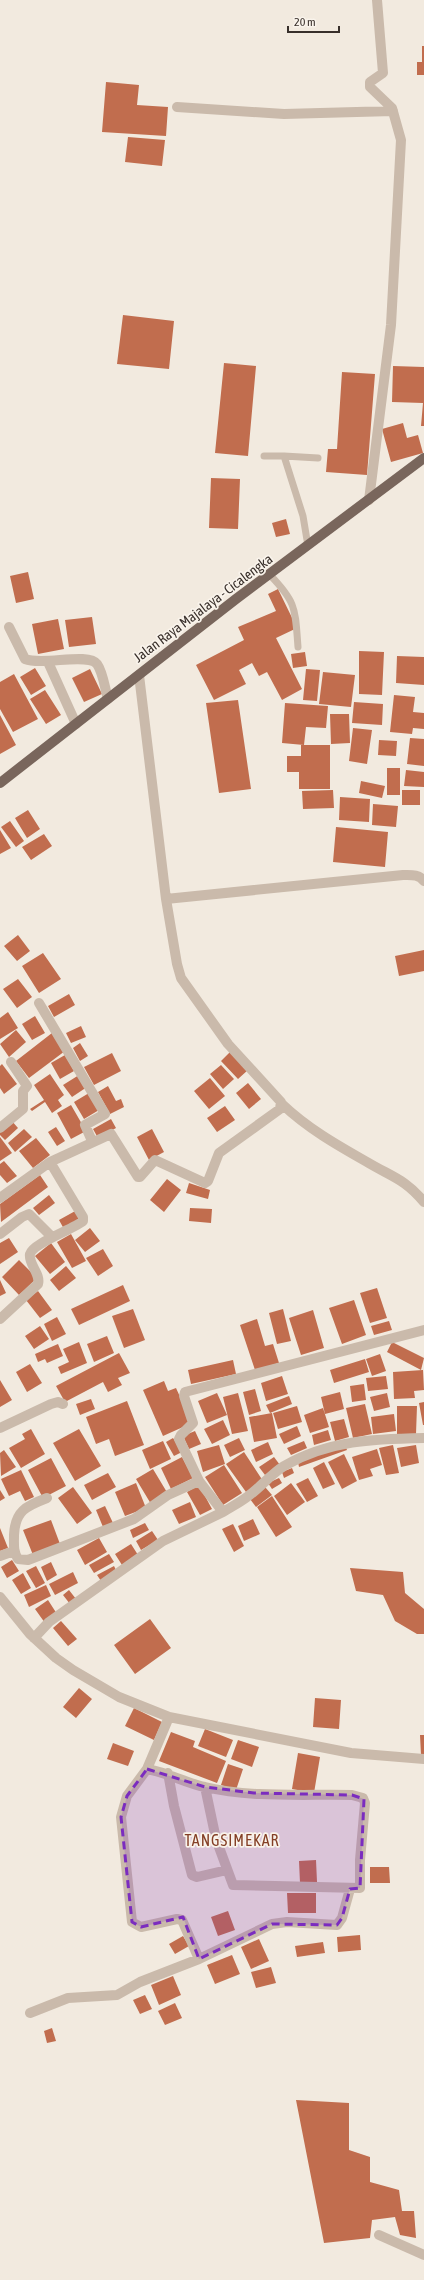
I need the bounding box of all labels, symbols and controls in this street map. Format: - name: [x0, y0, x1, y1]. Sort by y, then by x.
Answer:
- scale bar: [288, 8, 339, 34]
- text: 20 m: [294, 15, 316, 29]
- street label: Jalan Raya Majalaya - Cicalengka: [131, 551, 275, 665]
- district label: TANGSIMEKAR: [184, 1831, 280, 1849]

